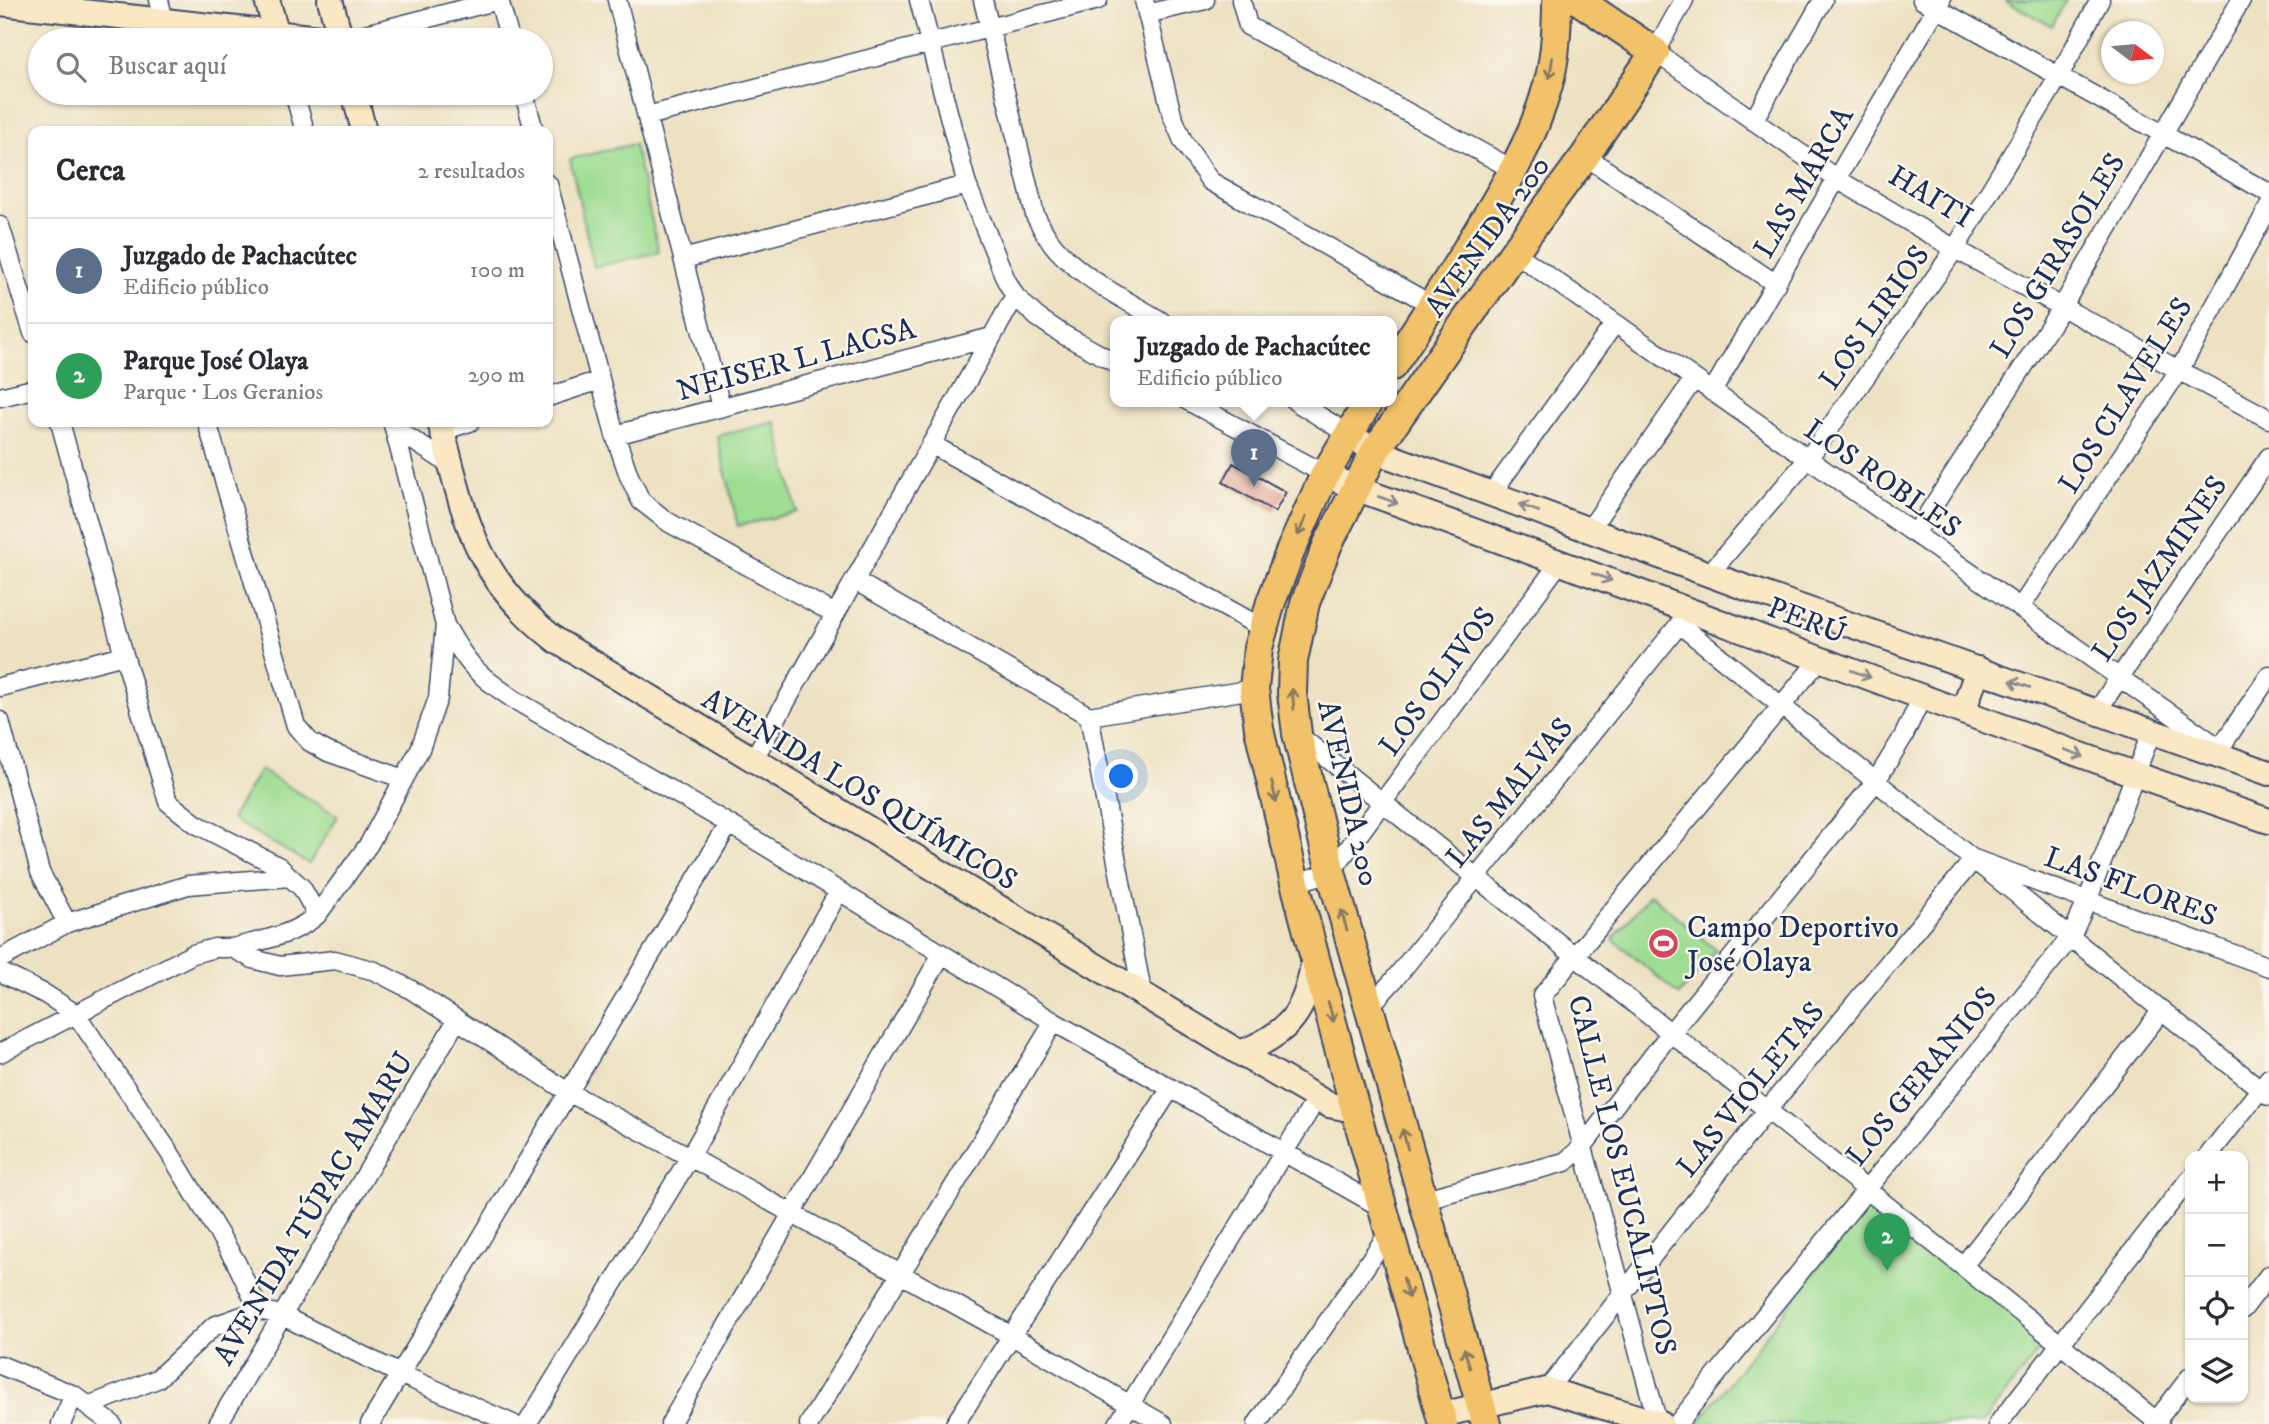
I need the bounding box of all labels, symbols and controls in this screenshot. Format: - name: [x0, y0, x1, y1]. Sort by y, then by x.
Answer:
- north arrow: [2101, 21, 2164, 84]
- search box: [28, 28, 553, 105]
- icon: search: [52, 48, 90, 86]
- text: Buscar aquí: [108, 50, 226, 83]
- one-way arrow: [1544, 56, 1557, 79]
- street label: LAS MARCA: [1746, 100, 1863, 265]
- street label: LOS GIRASOLES: [1983, 147, 2134, 365]
- street label: AVENIDA 200: [1417, 149, 1559, 325]
- text: Cerca: [56, 153, 125, 190]
- text: 2 resultados: [418, 157, 525, 186]
- street label: HAITI: [1881, 158, 1979, 237]
- street label: LOS LIRIOS: [1812, 238, 1939, 397]
- text: Juzgado de Pachacútec: [123, 240, 357, 273]
- text: 1: [75, 256, 83, 285]
- text: 100 m: [470, 256, 525, 285]
- text: Edificio público: [123, 273, 269, 302]
- street label: LOS CLAVELES: [2051, 291, 2201, 501]
- street label: NEISER L LACSA: [673, 311, 921, 410]
- popup: [1110, 316, 1397, 407]
- text: Juzgado de Pachacútec: [1137, 331, 1370, 364]
- text: Parque José Olaya: [123, 345, 308, 378]
- text: 2: [73, 361, 85, 390]
- text: 290 m: [468, 361, 525, 390]
- text: Edificio público: [1137, 364, 1282, 393]
- text: Parque · Los Geranios: [123, 378, 323, 407]
- street label: LOS ROBLES: [1797, 412, 1968, 547]
- pin: 1: [1231, 429, 1277, 487]
- street label: LOS JAZMINES: [2084, 469, 2236, 669]
- one-way arrow: [1377, 494, 1399, 507]
- one-way arrow: [1519, 501, 1541, 513]
- one-way arrow: [1295, 515, 1308, 536]
- one-way arrow: [1591, 572, 1612, 585]
- street label: PERÚ: [1762, 588, 1852, 653]
- street label: LOS OLIVOS: [1372, 600, 1505, 764]
- one-way arrow: [1849, 669, 1871, 682]
- one-way arrow: [2009, 677, 2031, 690]
- street label: AVENIDA LOS QUÍMICOS: [694, 679, 1025, 899]
- one-way arrow: [1286, 688, 1299, 711]
- street label: AVENIDA 200: [1308, 697, 1387, 890]
- street label: LAS MALVAS: [1438, 710, 1582, 875]
- one-way arrow: [2063, 748, 2085, 760]
- your location: [1104, 759, 1138, 793]
- one-way arrow: [1268, 780, 1281, 803]
- street label: LAS FLORES: [2039, 839, 2222, 936]
- one-way arrow: [1337, 909, 1350, 931]
- place label: Campo Deportivo José Olaya: [1684, 910, 1899, 981]
- sports icon: Campo Deportivo José Olaya: [1647, 927, 1681, 961]
- street label: LOS GERANIOS: [1839, 980, 2006, 1174]
- street label: CALLE LOS EUCALIPTOS: [1559, 991, 1684, 1359]
- street label: LAS VIOLETAS: [1669, 995, 1833, 1185]
- one-way arrow: [1325, 1001, 1338, 1023]
- street label: AVENIDA TÚPAC AMARU: [204, 1044, 423, 1372]
- one-way arrow: [1398, 1129, 1411, 1151]
- map controls: [2185, 1151, 2248, 1403]
- button: +: [2185, 1151, 2248, 1214]
- pin: 2: [1864, 1213, 1910, 1271]
- button: −: [2185, 1214, 2248, 1277]
- one-way arrow: [1400, 1276, 1413, 1299]
- button: locate: [2185, 1277, 2248, 1340]
- button: layers: [2185, 1340, 2248, 1403]
- one-way arrow: [1460, 1348, 1473, 1370]

